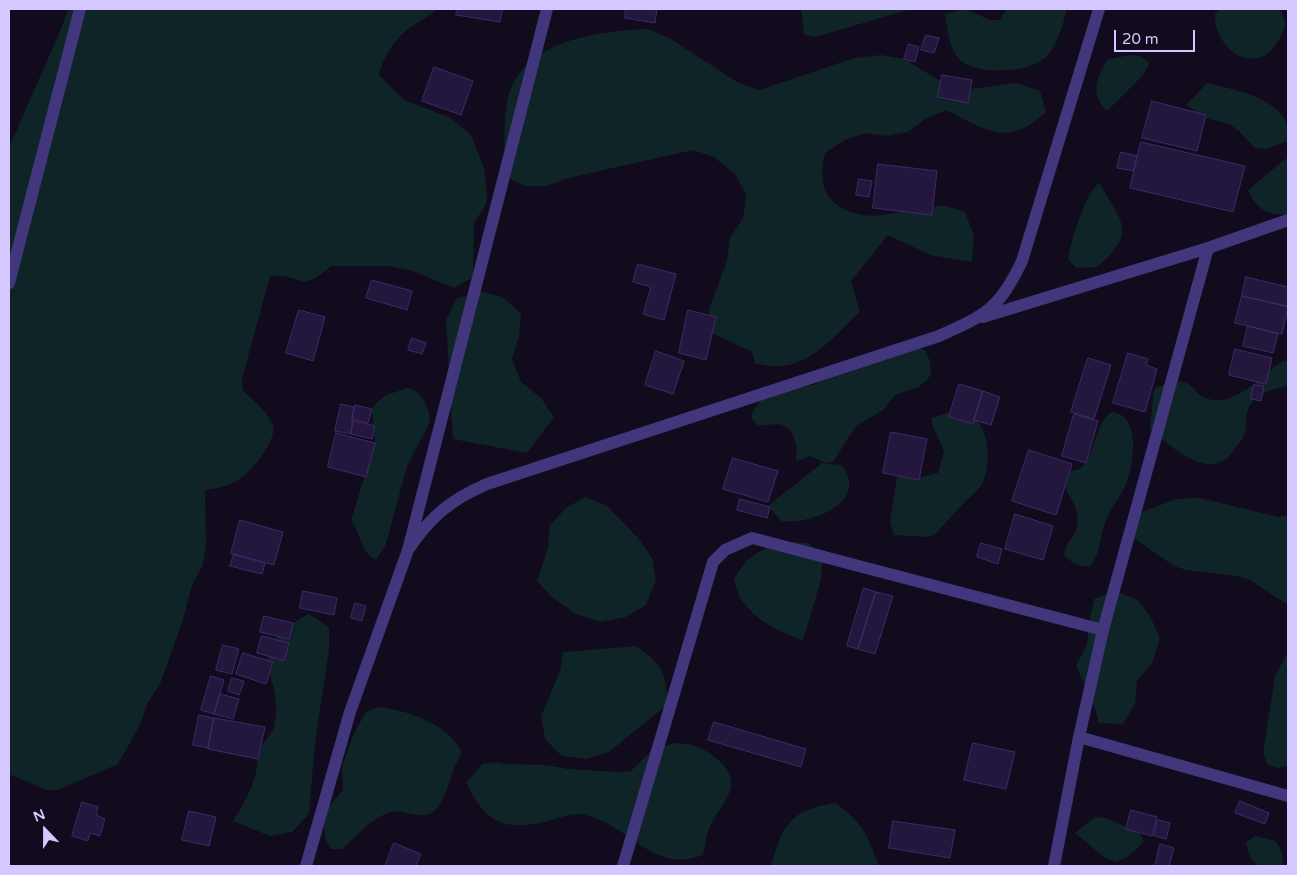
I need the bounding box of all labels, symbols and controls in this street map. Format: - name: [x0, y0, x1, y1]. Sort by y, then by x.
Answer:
- scale bar: [1117, 20, 1198, 52]
- text: 20 m: [1122, 30, 1159, 48]
- north arrow: [20, 805, 70, 855]
- text: N: [31, 806, 48, 826]

